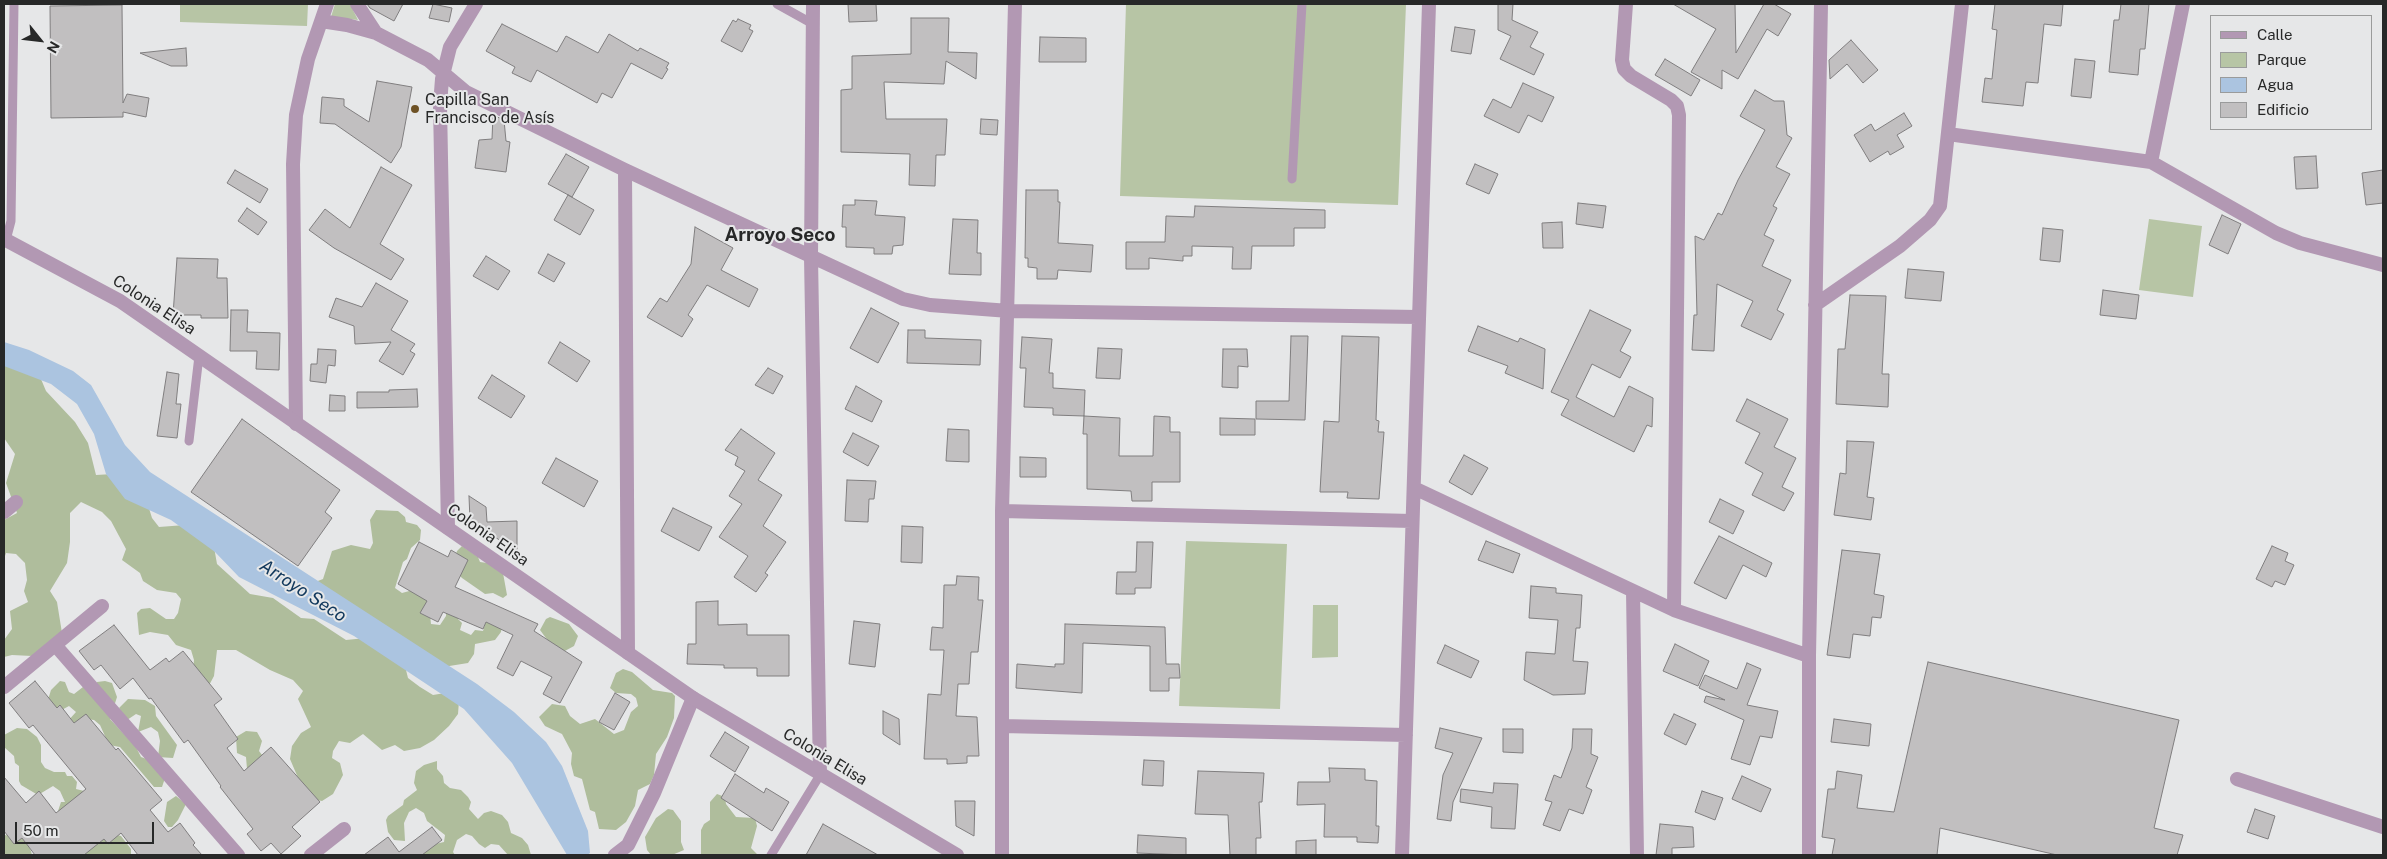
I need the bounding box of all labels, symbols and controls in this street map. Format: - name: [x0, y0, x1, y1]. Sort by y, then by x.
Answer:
- north arrow: [15, 15, 65, 65]
- legend: [2210, 15, 2372, 130]
- text: Calle: [2257, 26, 2293, 43]
- text: N: [43, 39, 63, 56]
- text: Parque: [2257, 51, 2307, 68]
- text: Agua: [2257, 76, 2294, 93]
- place label: Capilla San Francisco de Asís: [425, 90, 554, 128]
- text: Edificio: [2257, 101, 2309, 118]
- marker: Capilla San Francisco de Asís: [409, 103, 421, 115]
- district label: Arroyo Seco: [724, 224, 836, 246]
- street label: Colonia Elisa: [109, 271, 199, 339]
- street label: Colonia Elisa: [444, 500, 532, 570]
- water label: Arroyo Seco: [256, 555, 350, 627]
- street label: Colonia Elisa: [779, 724, 871, 790]
- scale bar: [18, 812, 156, 844]
- text: 50 m: [23, 822, 58, 839]

